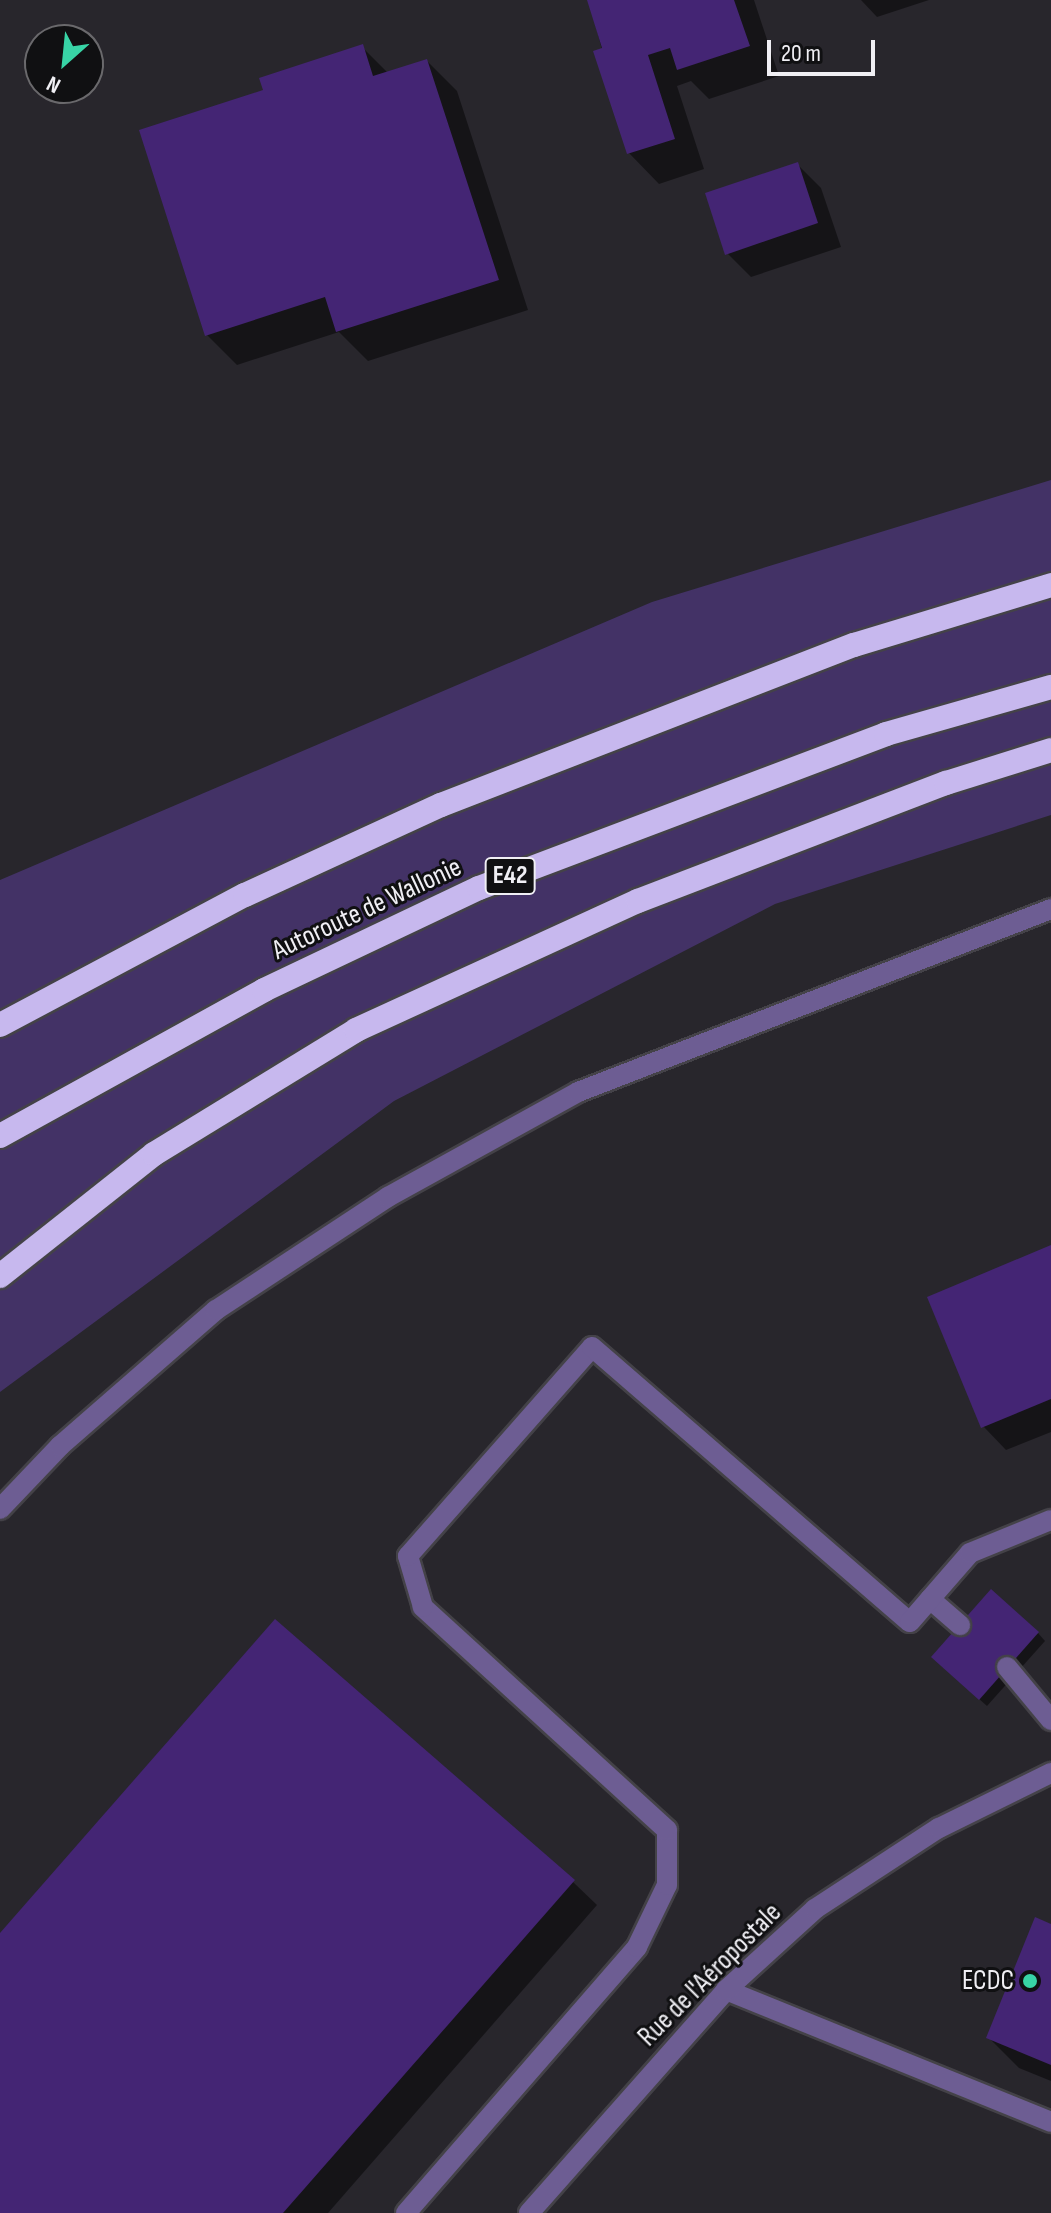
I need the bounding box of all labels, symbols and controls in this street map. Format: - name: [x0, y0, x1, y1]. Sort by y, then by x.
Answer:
- north arrow: [24, 24, 104, 104]
- scale bar: [771, 24, 879, 74]
- text: 20 m: [781, 39, 821, 68]
- text: N: [42, 69, 65, 99]
- street label: Autoroute de Wallonie: [267, 851, 467, 967]
- road number: E42: [484, 854, 536, 898]
- street label: Rue de l'Aéropostale: [631, 1896, 789, 2054]
- place label: ECDC: [962, 1964, 1014, 1998]
- marker: ECDC: [1021, 1972, 1039, 1990]

